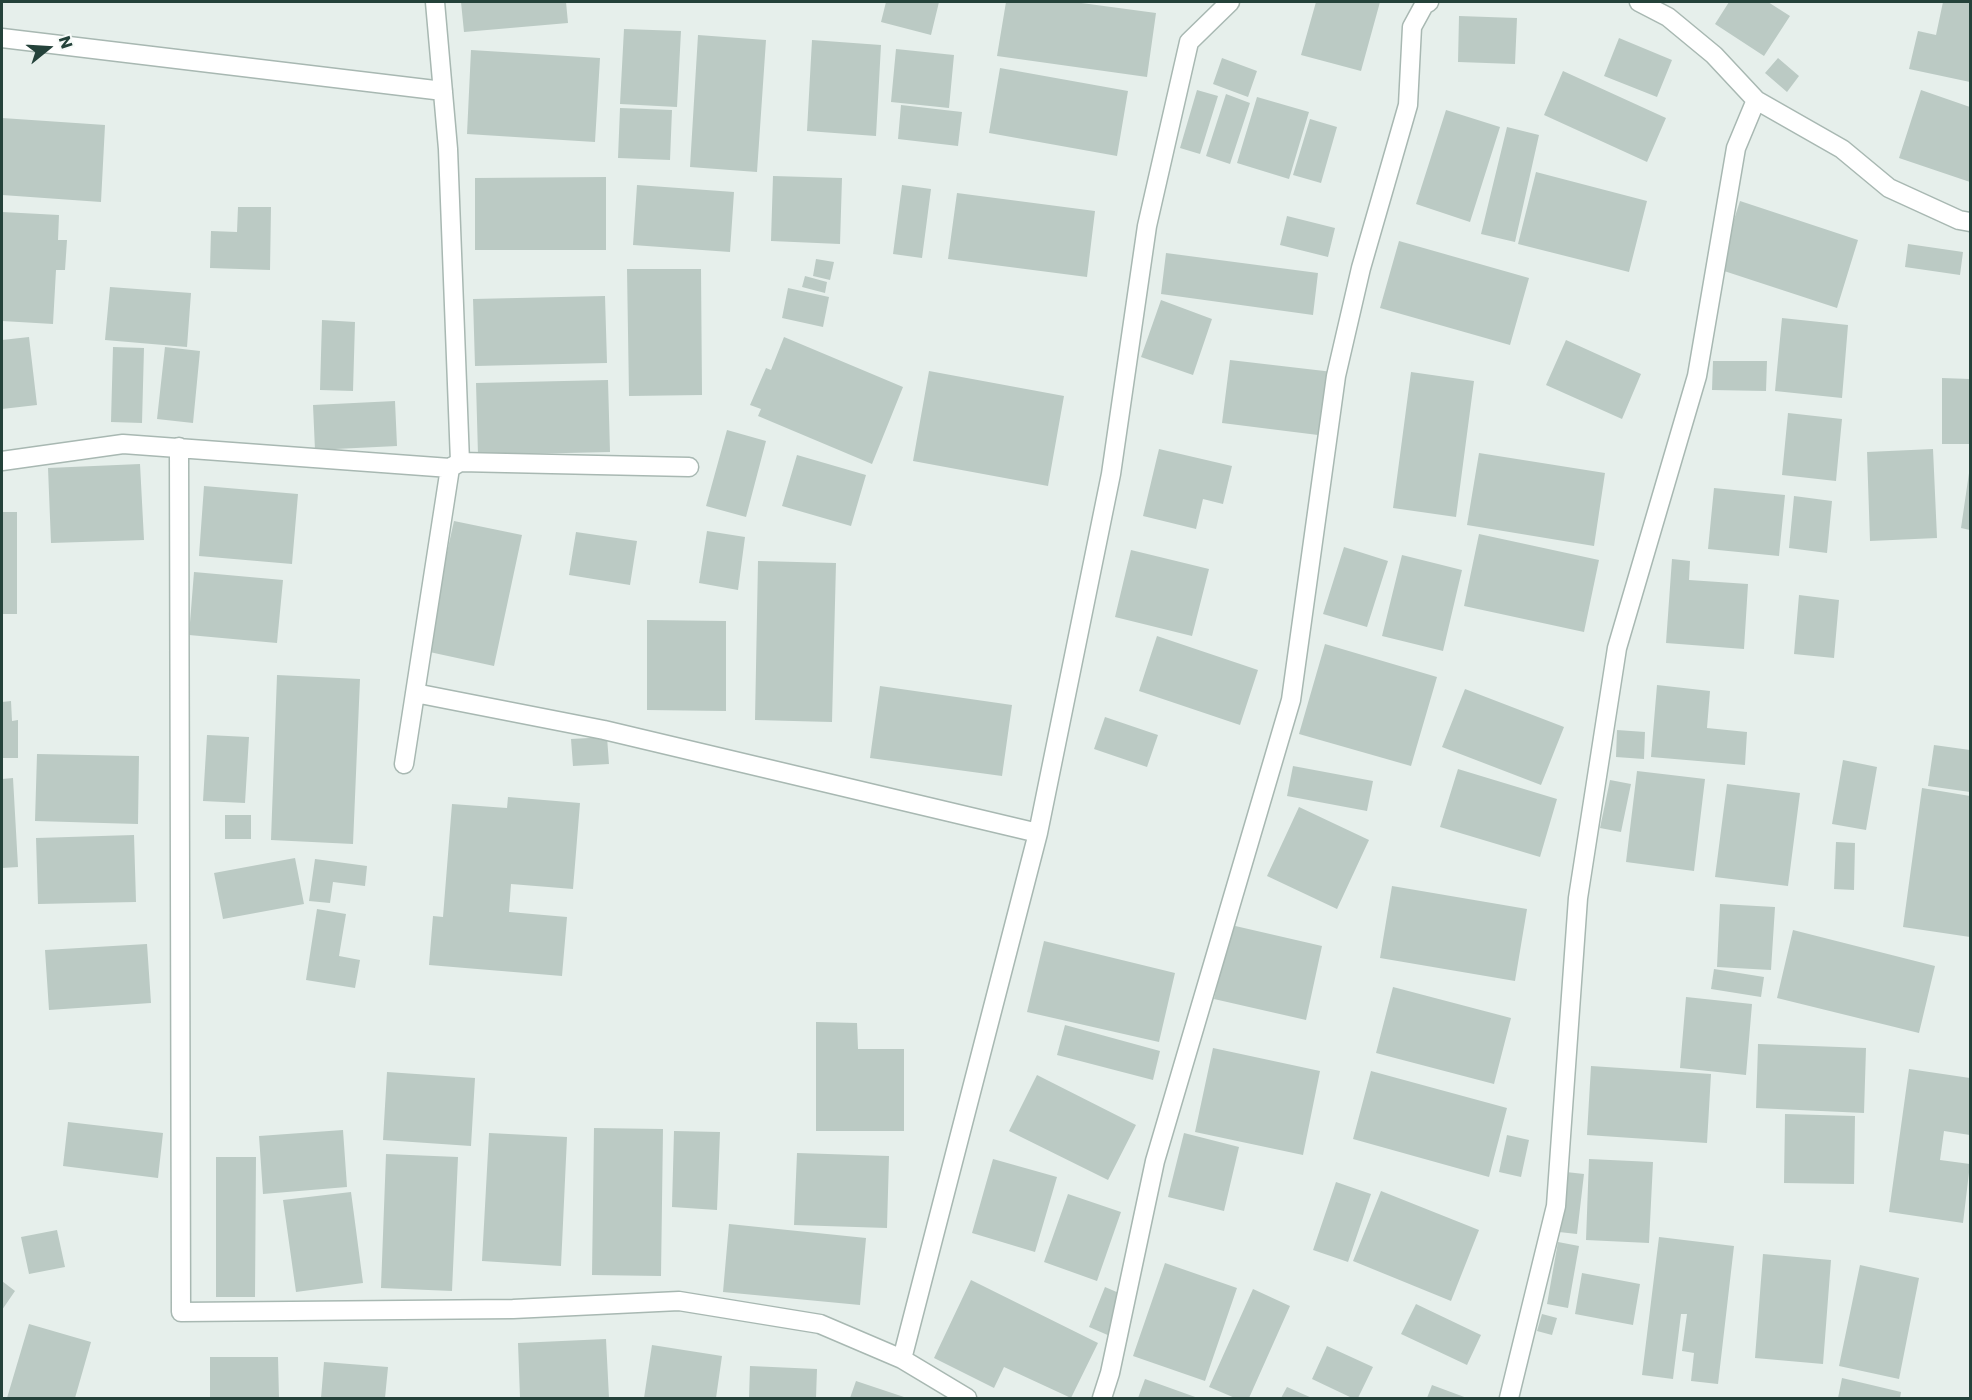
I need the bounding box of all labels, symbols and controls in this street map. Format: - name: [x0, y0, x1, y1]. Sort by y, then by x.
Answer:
- north arrow: [18, 18, 78, 78]
- text: N: [53, 33, 78, 52]

